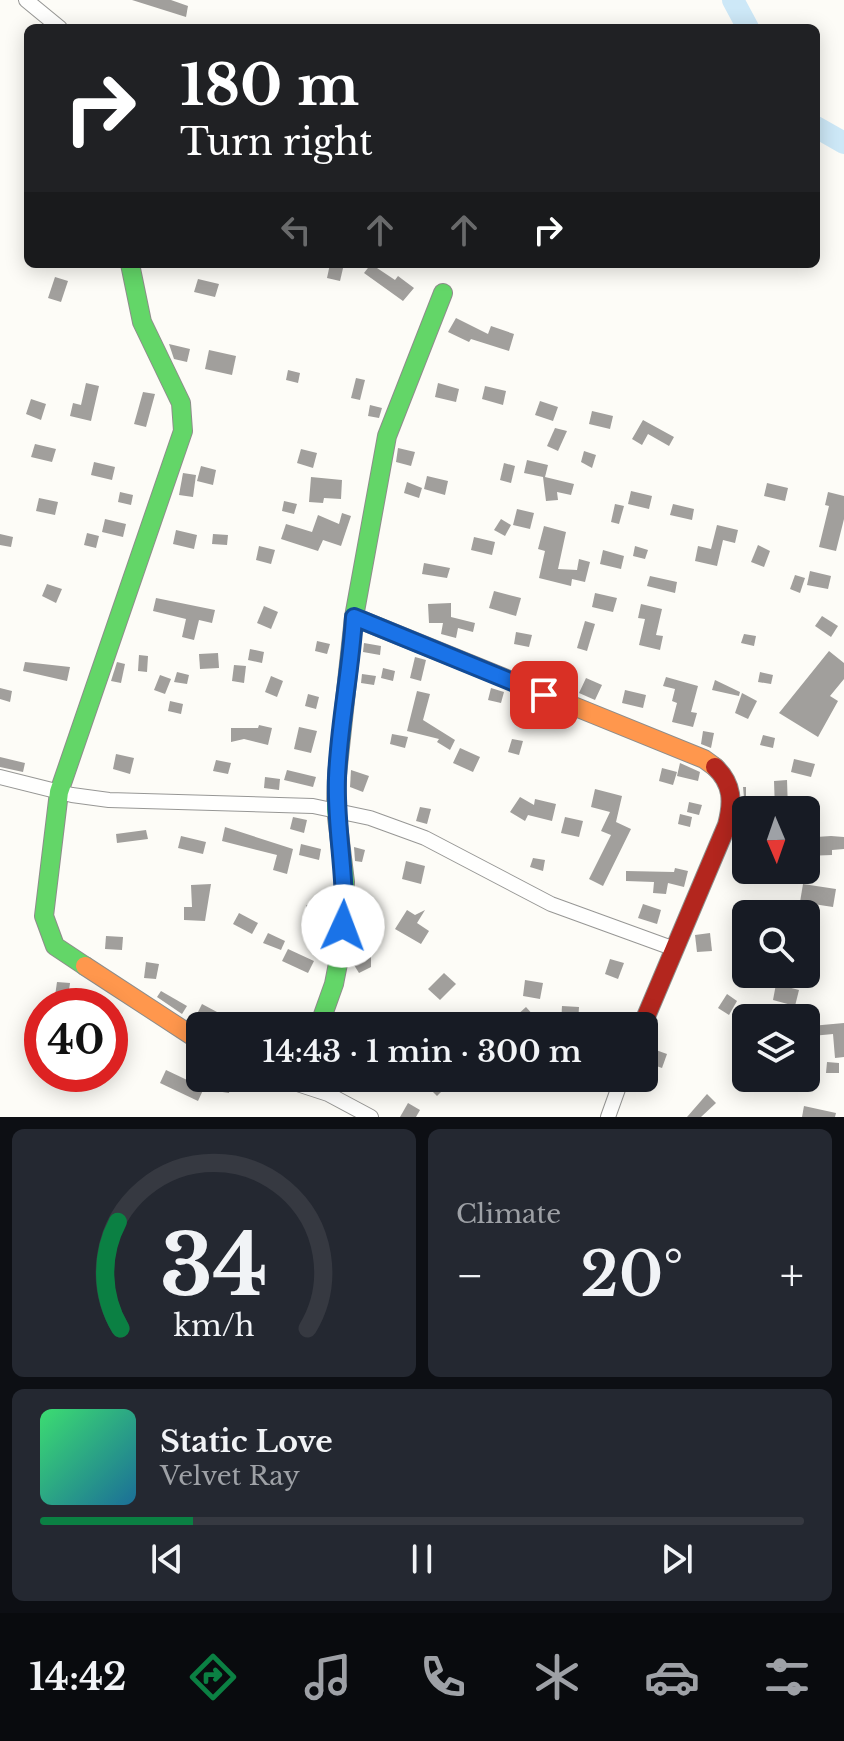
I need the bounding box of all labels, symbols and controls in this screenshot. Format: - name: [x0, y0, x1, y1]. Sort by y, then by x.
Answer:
- text: 180 m: [180, 51, 359, 120]
- icon: right: [48, 56, 152, 160]
- text: Turn right: [180, 120, 373, 165]
- icon: left: [274, 208, 318, 252]
- icon: ahead: [358, 208, 402, 252]
- icon: ahead: [442, 208, 486, 252]
- icon: right: [526, 208, 570, 252]
- pin: [510, 661, 578, 729]
- icon: arrive: [522, 673, 566, 717]
- north arrow: [732, 796, 820, 884]
- map controls: [732, 796, 820, 1092]
- position arrow: [301, 884, 385, 968]
- button: search: [732, 900, 820, 988]
- speed limit sign: 40: [24, 988, 128, 1092]
- button: layers: [732, 1004, 820, 1092]
- text: 14:43 · 1 min · 300 m: [262, 1033, 582, 1070]
- text: Climate: [456, 1198, 561, 1230]
- text: 34: [160, 1214, 268, 1317]
- text: 20°: [580, 1238, 683, 1312]
- text: −: [456, 1248, 484, 1303]
- text: +: [780, 1248, 804, 1303]
- text: km/h: [173, 1308, 255, 1344]
- text: Static Love: [160, 1423, 333, 1460]
- text: Velvet Ray: [160, 1460, 300, 1492]
- icon: previous: [145, 1537, 189, 1581]
- icon: pause: [400, 1537, 444, 1581]
- icon: next: [655, 1537, 699, 1581]
- icon: directions: [185, 1649, 241, 1705]
- icon: music: [300, 1649, 356, 1705]
- icon: phone: [415, 1649, 471, 1705]
- icon: climate: [529, 1649, 585, 1705]
- icon: car: [644, 1649, 700, 1705]
- icon: filters: [759, 1649, 815, 1705]
- text: 14:42: [29, 1655, 127, 1700]

